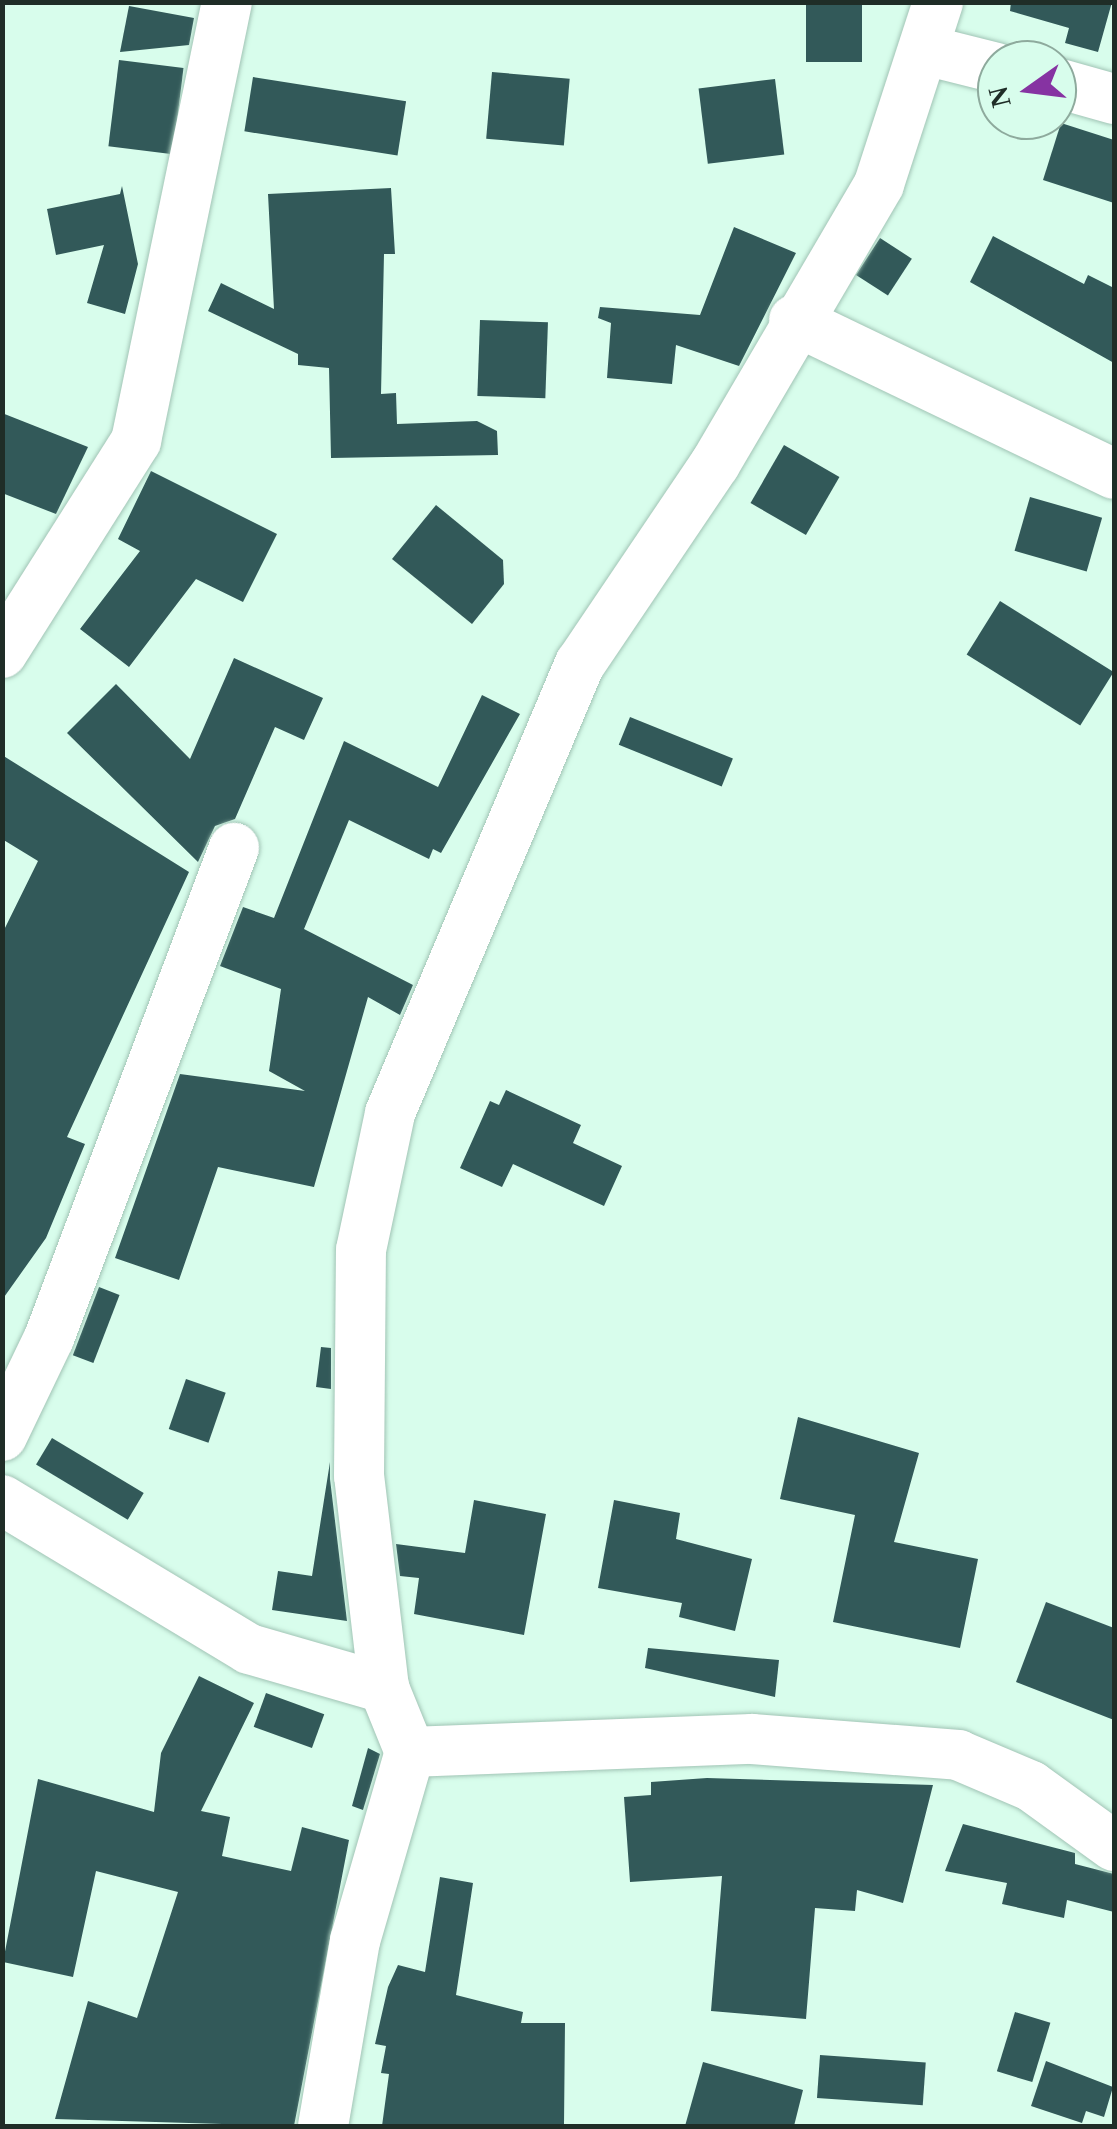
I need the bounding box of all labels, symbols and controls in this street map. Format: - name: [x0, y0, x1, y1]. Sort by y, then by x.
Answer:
- north arrow: [977, 40, 1077, 140]
- text: N: [982, 83, 1017, 110]

